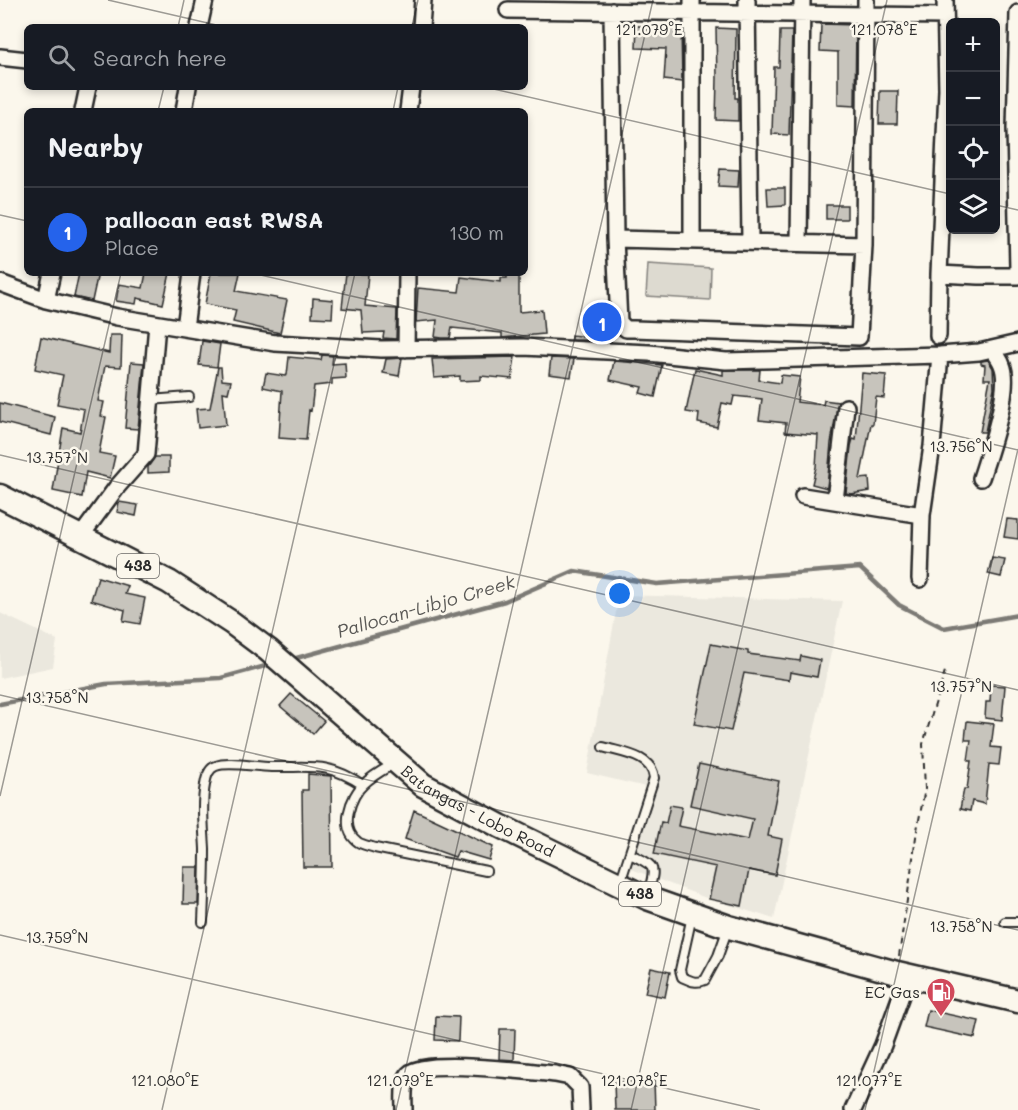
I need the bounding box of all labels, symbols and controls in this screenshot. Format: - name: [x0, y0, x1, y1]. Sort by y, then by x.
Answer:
- map controls: [946, 18, 1000, 234]
- button: +: [946, 18, 1000, 72]
- text: 121.079°E: [615, 19, 683, 39]
- text: 121.078°E: [850, 19, 918, 39]
- search box: [24, 24, 528, 90]
- icon: search: [45, 41, 78, 74]
- text: Search here: [93, 43, 227, 72]
- button: −: [946, 72, 1000, 126]
- button: locate: [946, 126, 1000, 180]
- text: Nearby: [48, 130, 143, 164]
- button: layers: [946, 180, 1000, 234]
- text: pallocan east RWSA: [105, 205, 323, 234]
- text: 1: [63, 219, 72, 245]
- text: 130 m: [449, 219, 504, 245]
- text: Place: [105, 234, 159, 260]
- pin: 1: [582, 300, 622, 344]
- text: 13.756°N: [930, 436, 992, 456]
- text: 13.757°N: [26, 447, 88, 467]
- road number: 438: [117, 554, 159, 578]
- water label: Pallocan-Libjo Creek: [334, 569, 518, 643]
- your location: [605, 579, 634, 608]
- text: 13.757°N: [930, 676, 992, 696]
- text: 13.758°N: [26, 687, 88, 707]
- street label: Batangas - Lobo Road: [397, 760, 558, 861]
- road number: 438: [619, 882, 661, 906]
- text: 13.758°N: [930, 916, 992, 936]
- text: 13.759°N: [26, 927, 88, 947]
- fuel station icon: EC Gas: [925, 976, 957, 1018]
- place label: EC Gas: [865, 981, 920, 1002]
- text: 121.080°E: [131, 1070, 199, 1090]
- text: 121.079°E: [366, 1070, 434, 1090]
- text: 121.078°E: [600, 1070, 668, 1090]
- text: 121.077°E: [836, 1070, 903, 1090]

